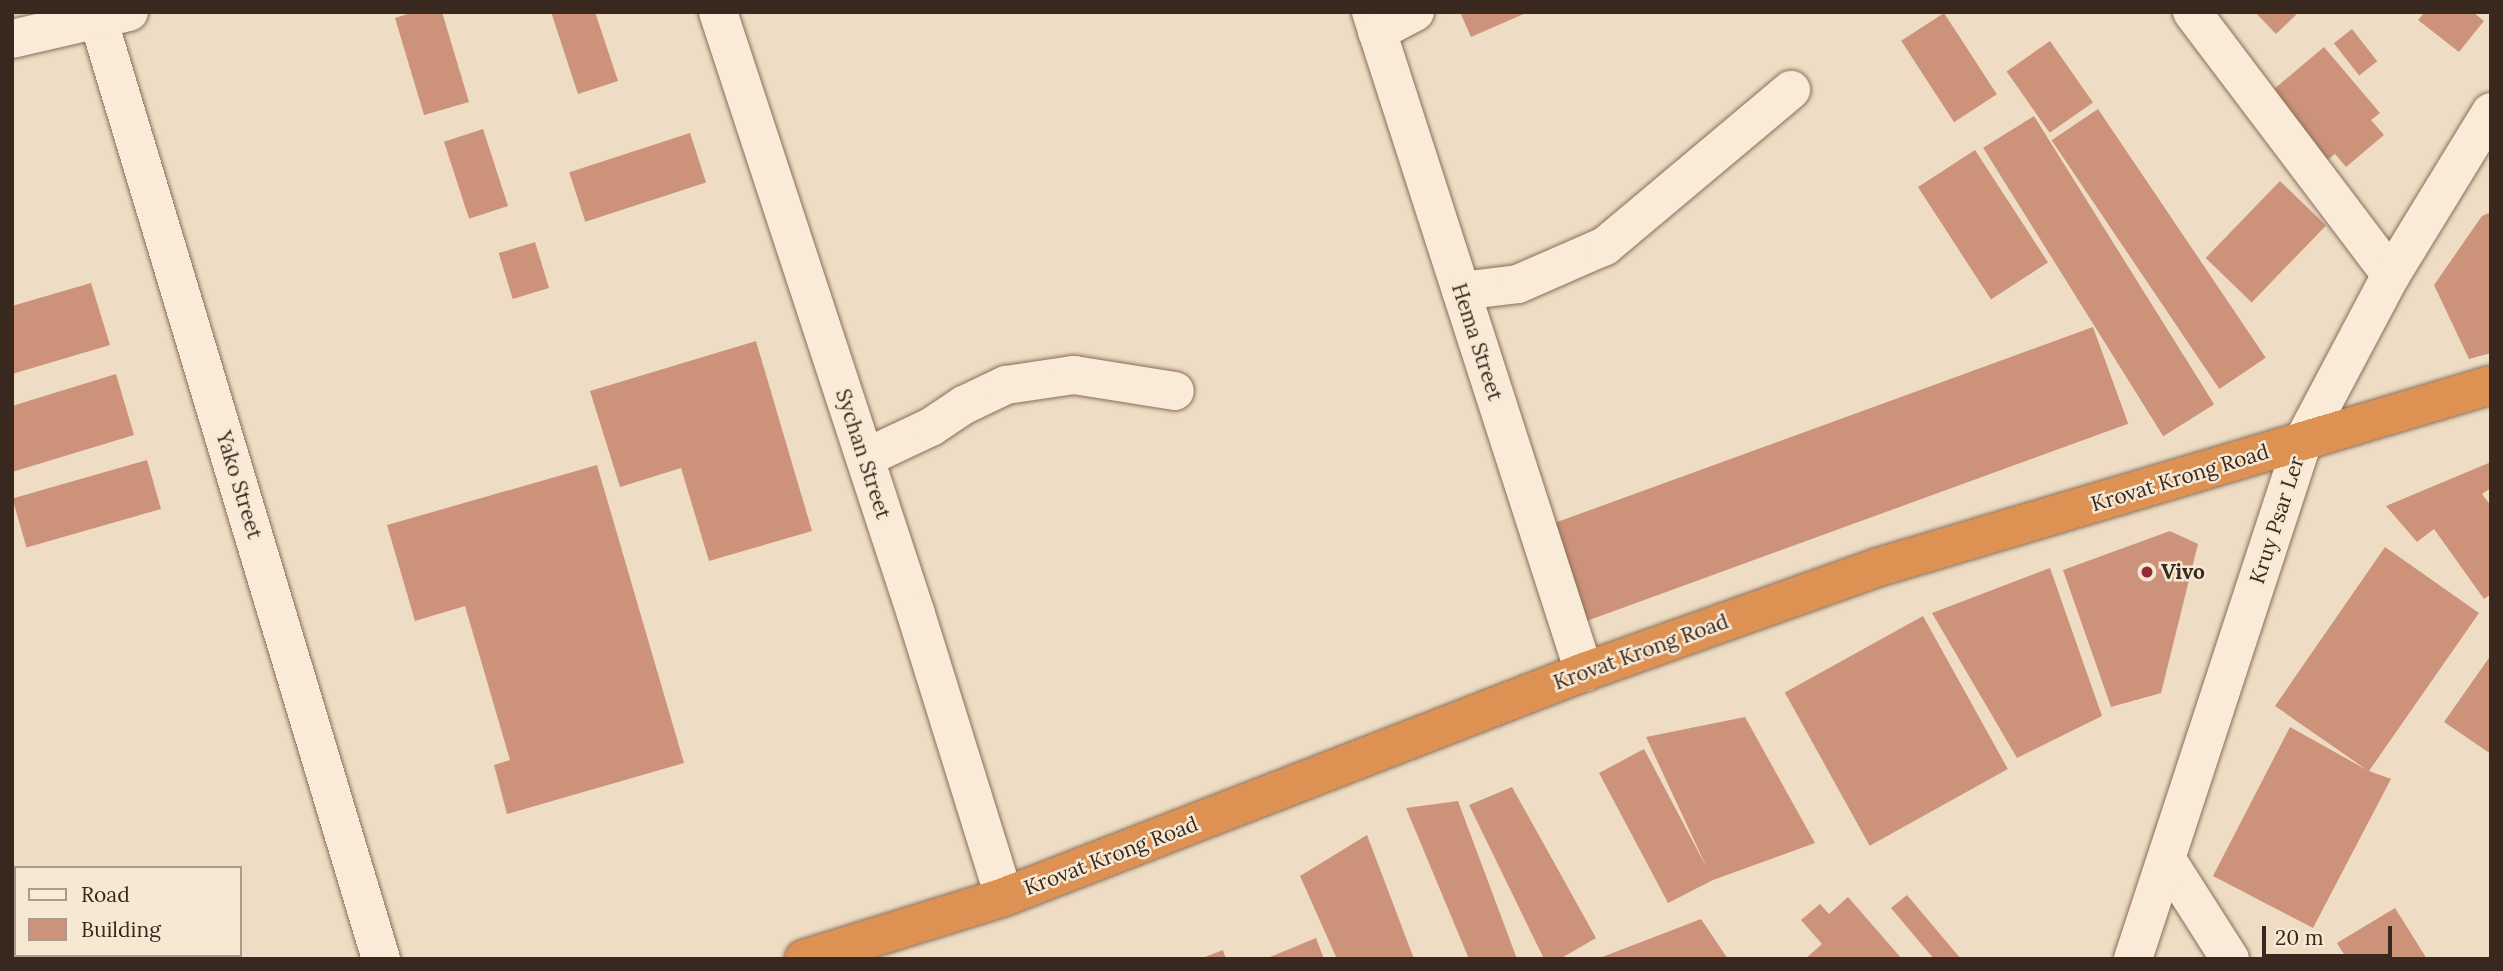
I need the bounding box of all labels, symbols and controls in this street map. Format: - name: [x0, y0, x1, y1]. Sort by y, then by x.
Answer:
- street label: Hema Street: [1446, 280, 1508, 404]
- street label: Sychan Street: [830, 386, 896, 522]
- street label: Yako Street: [211, 428, 267, 542]
- street label: Krovat Krong Road: [2088, 439, 2272, 517]
- street label: Kruy Psar Ler: [2244, 453, 2310, 587]
- place label: Vivo: [2161, 559, 2205, 585]
- marker: Vivo: [2139, 564, 2155, 580]
- street label: Krovat Krong Road: [1550, 609, 1732, 695]
- street label: Krovat Krong Road: [1020, 811, 1202, 901]
- legend: [14, 866, 242, 957]
- text: Road: [81, 881, 130, 908]
- scale bar: [2265, 912, 2394, 956]
- text: Building: [81, 916, 161, 943]
- text: 20 m: [2275, 924, 2324, 951]

